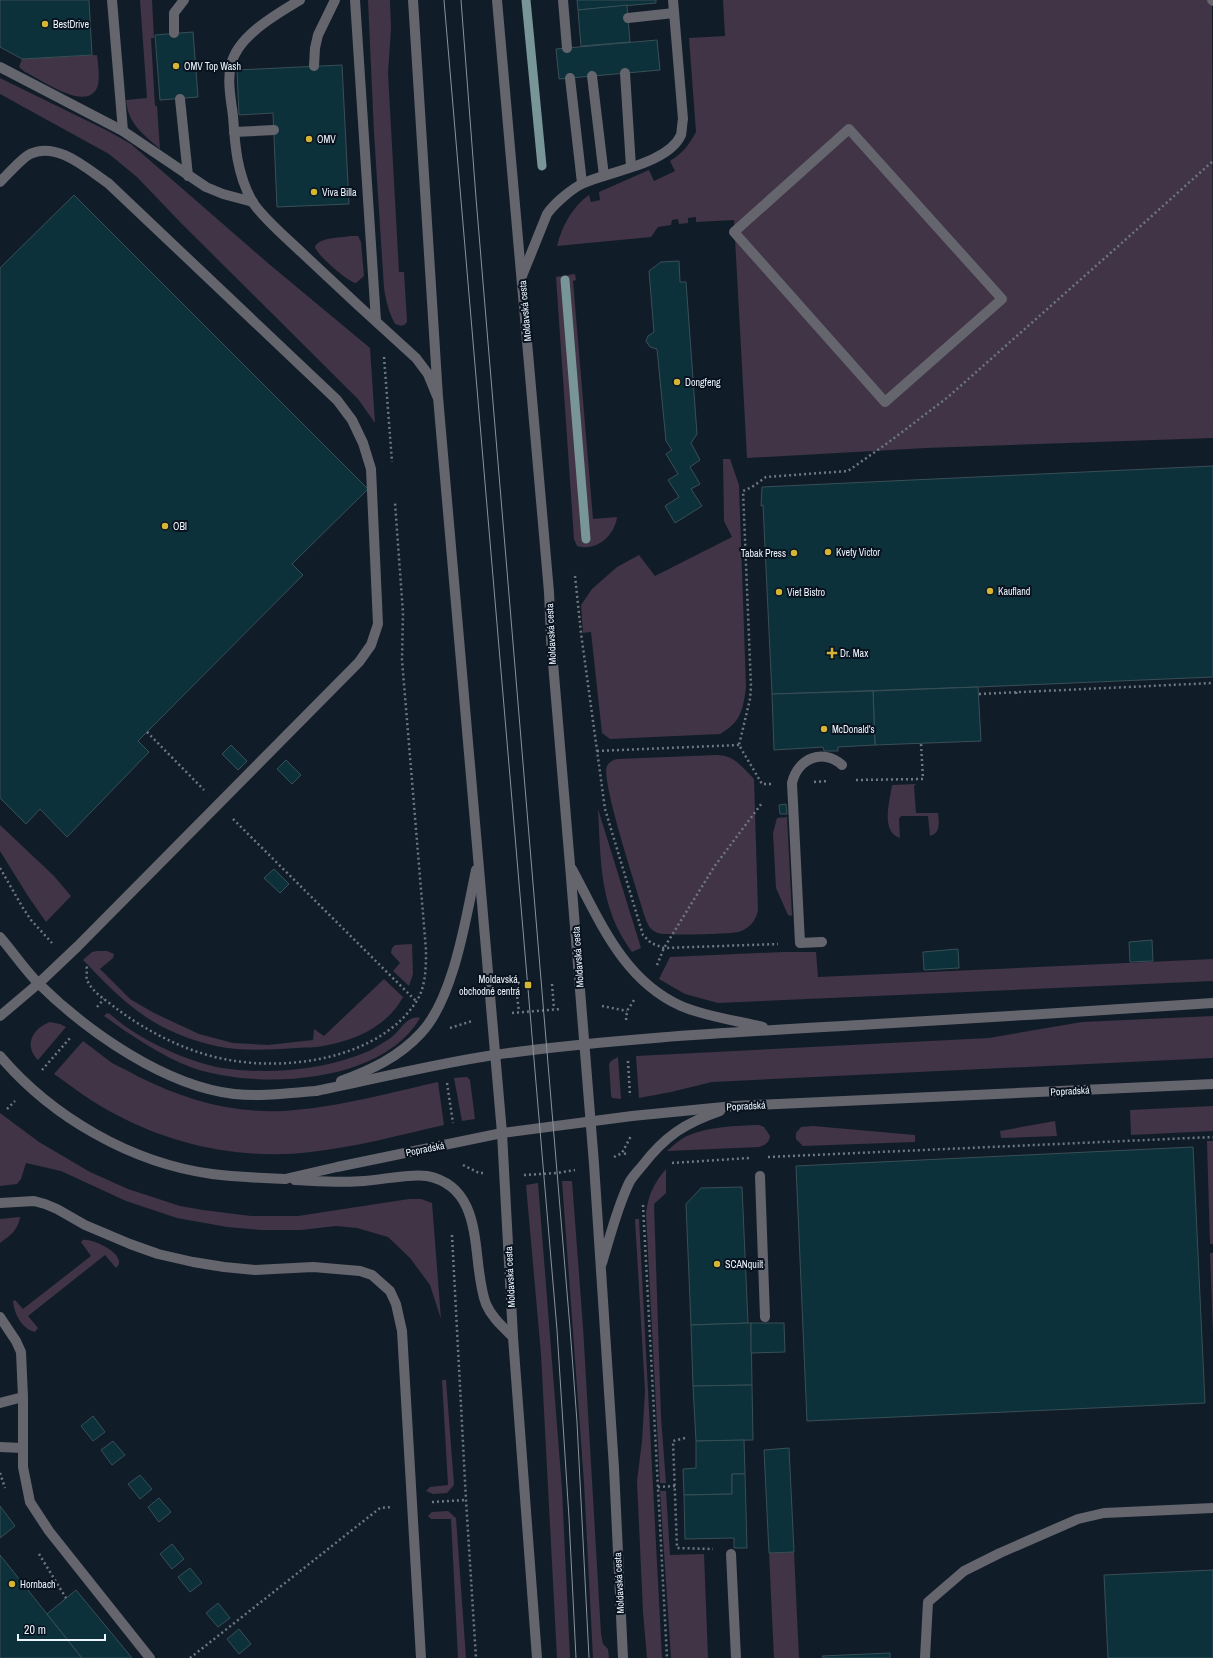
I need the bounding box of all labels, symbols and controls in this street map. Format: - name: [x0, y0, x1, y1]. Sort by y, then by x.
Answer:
- place label: BestDrive: [53, 18, 89, 31]
- marker: BestDrive: [40, 19, 50, 29]
- place label: OMV Top Wash: [184, 60, 241, 73]
- marker: OMV Top Wash: [171, 61, 181, 71]
- place label: OMV: [317, 133, 336, 146]
- marker: OMV: [304, 134, 314, 144]
- place label: Viva Billa: [322, 186, 357, 199]
- marker: Viva Billa: [309, 187, 319, 197]
- street label: Moldavská cesta: [516, 280, 534, 342]
- place label: Dongfeng: [685, 376, 721, 389]
- marker: Dongfeng: [672, 377, 682, 387]
- place label: OBI: [173, 520, 187, 533]
- marker: OBI: [160, 521, 170, 531]
- place label: Kvety Victor: [836, 546, 880, 559]
- place label: Tabak Press: [741, 547, 786, 560]
- marker: Kvety Victor: [823, 547, 833, 557]
- marker: Tabak Press: [789, 548, 799, 558]
- place label: Kaufland: [998, 585, 1030, 598]
- place label: Viet Bistro: [787, 586, 826, 599]
- marker: Kaufland: [985, 586, 995, 596]
- marker: Viet Bistro: [774, 587, 784, 597]
- street label: Moldavská cesta: [543, 603, 559, 665]
- place label: Dr. Max: [840, 647, 869, 660]
- marker: Dr. Max: [827, 648, 837, 658]
- place label: McDonald's: [832, 723, 875, 736]
- marker: McDonald's: [819, 724, 829, 734]
- street label: Moldavská cesta: [569, 926, 587, 988]
- place label: Moldavská, obchodné centrá: [459, 973, 520, 998]
- marker: Moldavská, obchodné centrá: [523, 980, 533, 990]
- street label: Popradská: [1050, 1083, 1090, 1099]
- street label: Popradská: [726, 1098, 766, 1114]
- street label: Popradská: [405, 1139, 446, 1159]
- street label: Moldavská cesta: [502, 1246, 518, 1308]
- place label: SCANquilt: [725, 1258, 764, 1271]
- marker: SCANquilt: [712, 1259, 722, 1269]
- street label: Moldavská cesta: [611, 1552, 627, 1614]
- place label: Hornbach: [20, 1578, 56, 1591]
- marker: Hornbach: [7, 1579, 17, 1589]
- scale bar: [18, 1616, 105, 1642]
- text: 20 m: [24, 1622, 46, 1638]

